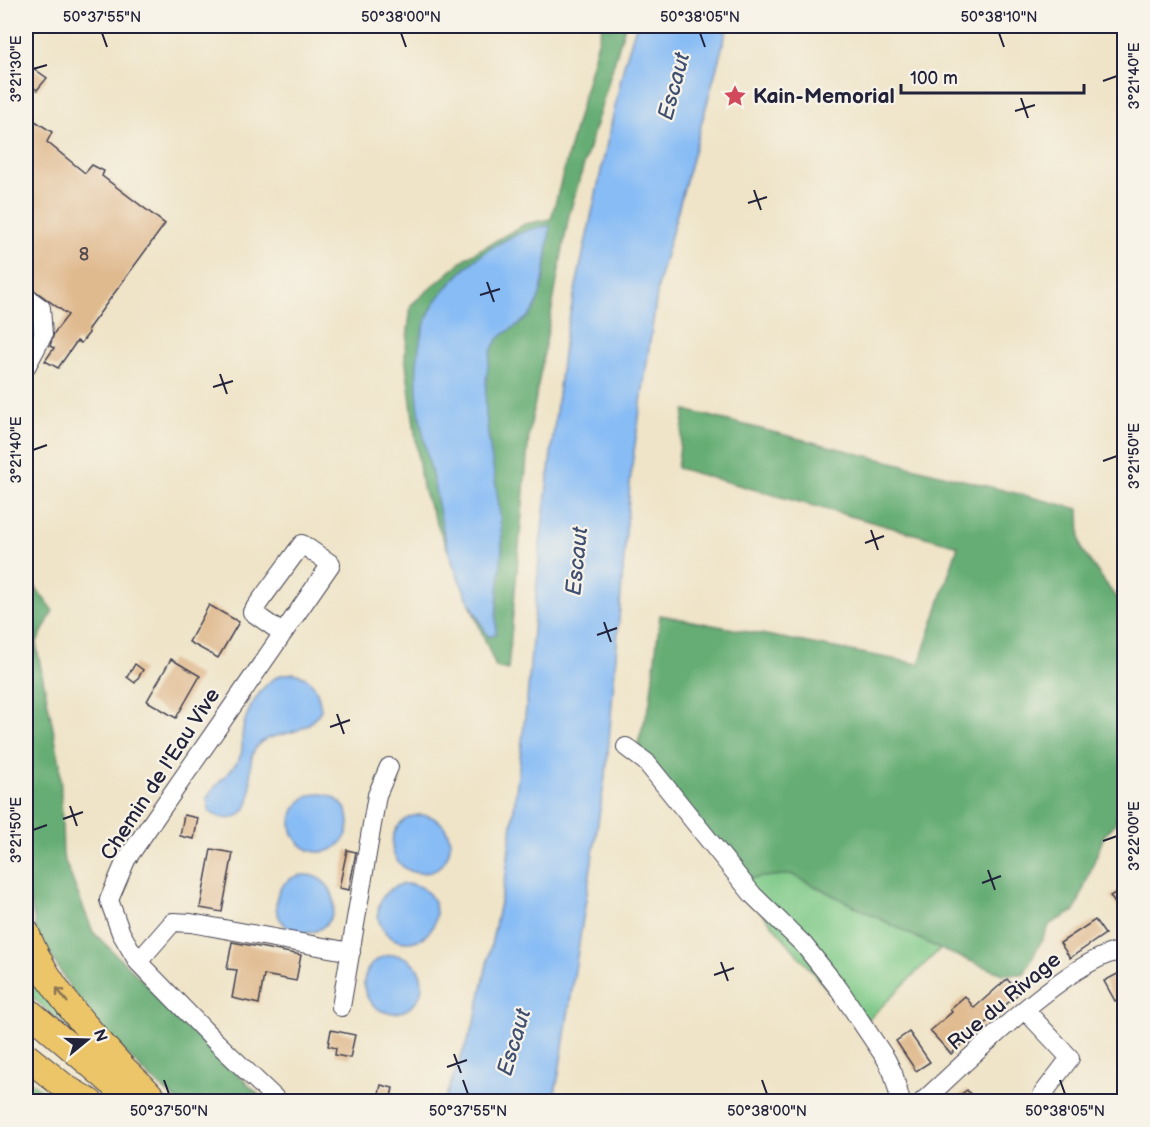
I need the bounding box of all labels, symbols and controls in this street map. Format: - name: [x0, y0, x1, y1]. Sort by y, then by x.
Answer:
- text: 50°37'55"N: [63, 8, 141, 27]
- text: 50°38'00"N: [361, 8, 441, 27]
- text: 50°38'05"N: [660, 8, 740, 27]
- text: 50°38'10"N: [960, 8, 1038, 27]
- text: 3°21'30"E: [7, 35, 26, 103]
- text: 3°21'40"E: [1125, 42, 1144, 110]
- water label: Escaut: [653, 49, 697, 123]
- scale bar: [901, 57, 1084, 95]
- text: 100 m: [910, 68, 958, 89]
- place icon: Kain-Memorial: [722, 83, 748, 109]
- place label: Kain-Memorial: [753, 84, 895, 109]
- house number: 8: [79, 244, 89, 265]
- text: 3°21'40"E: [7, 416, 26, 484]
- text: 3°21'50"E: [1125, 423, 1144, 489]
- water label: Escaut: [560, 524, 595, 597]
- street label: Chemin de l'Eau Vive: [95, 683, 225, 865]
- text: 3°21'50"E: [7, 797, 26, 863]
- text: 3°22'00"E: [1125, 801, 1144, 871]
- street label: Rue du Rivage: [943, 947, 1066, 1056]
- one-way arrow: [56, 987, 68, 1003]
- water label: Escaut: [492, 1005, 538, 1079]
- north arrow: [57, 1010, 117, 1070]
- text: N: [89, 1027, 111, 1044]
- text: 50°37'50"N: [130, 1102, 208, 1121]
- text: 50°37'55"N: [429, 1102, 507, 1121]
- text: 50°38'00"N: [727, 1102, 807, 1121]
- text: 50°38'05"N: [1025, 1102, 1105, 1121]

